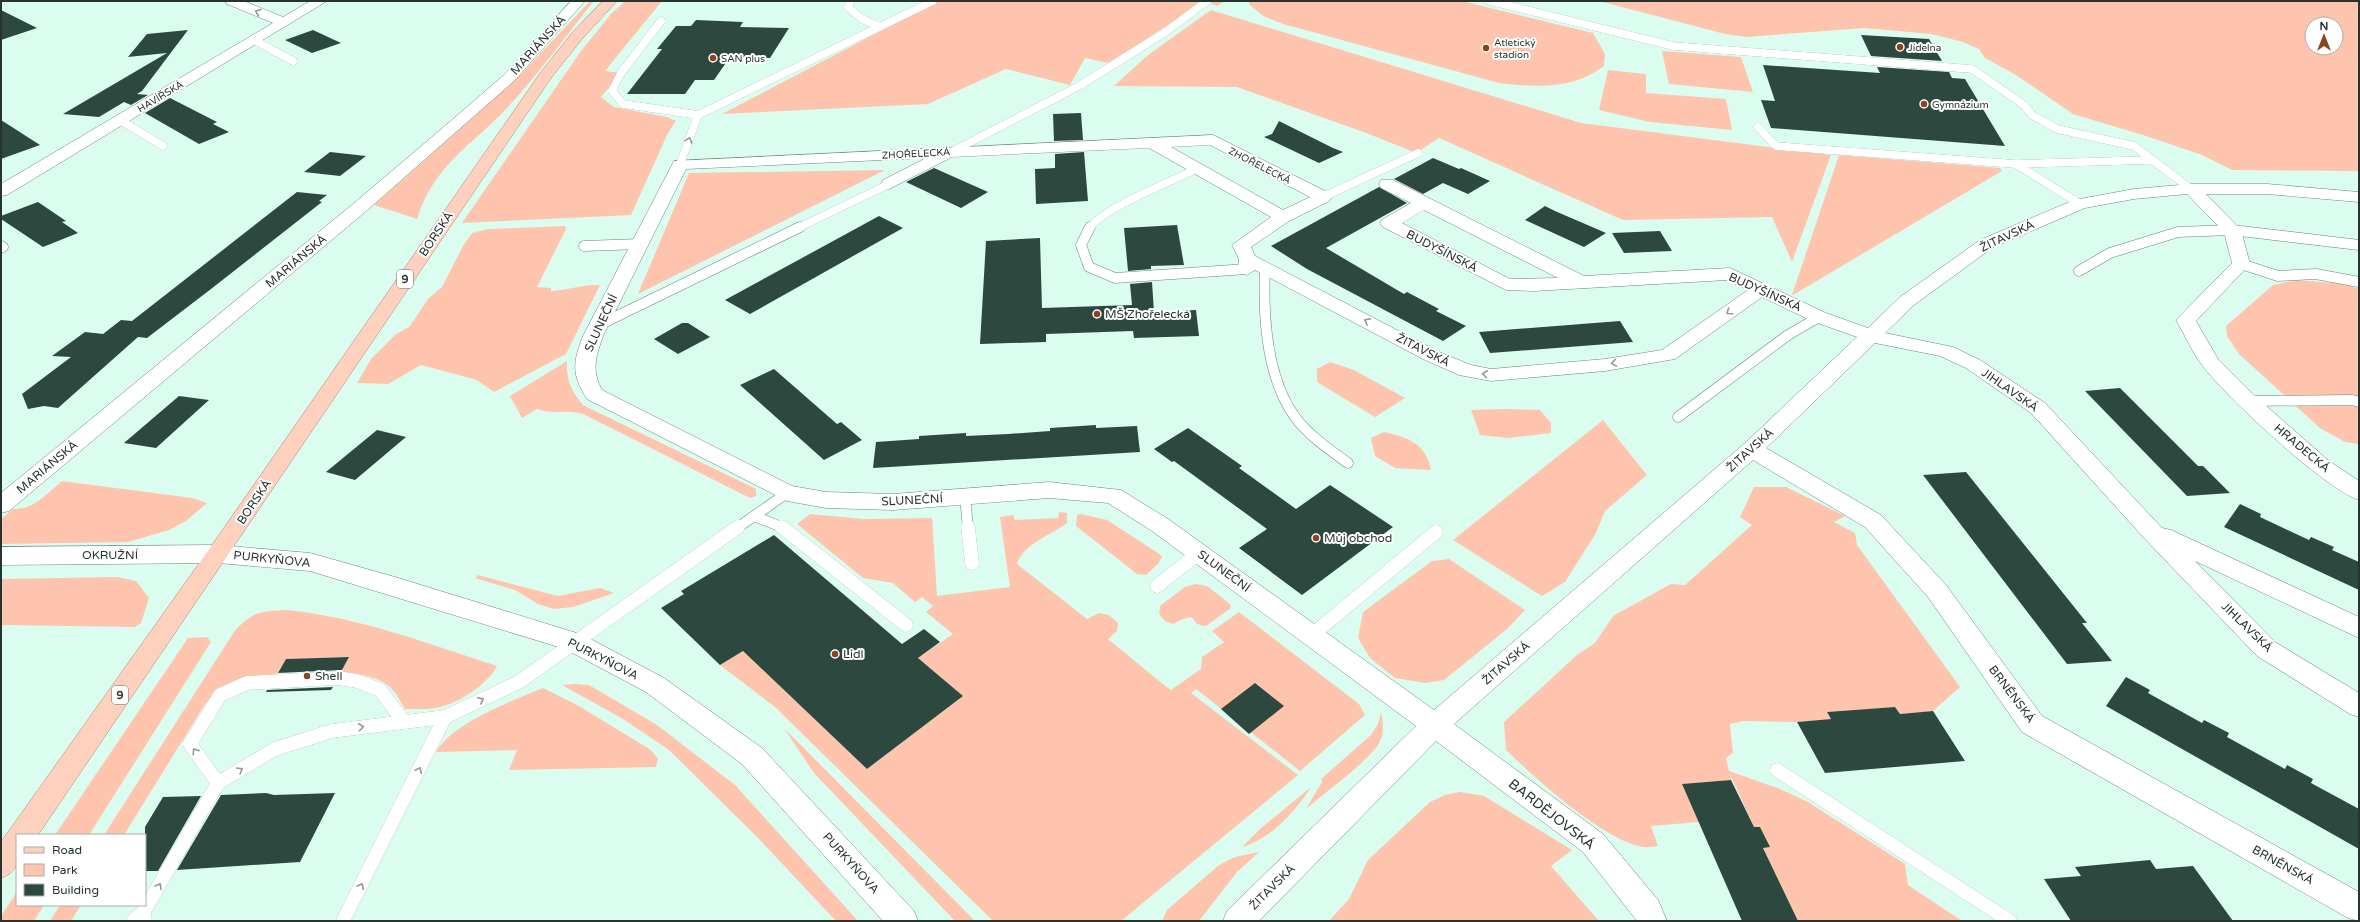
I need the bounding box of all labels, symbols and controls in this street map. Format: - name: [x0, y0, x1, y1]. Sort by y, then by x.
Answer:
- one-way arrow: [254, 8, 261, 16]
- street label: MARIÁNSKÁ: [508, 12, 568, 78]
- north arrow: [2304, 16, 2344, 56]
- text: N: [2320, 20, 2328, 33]
- place label: Atletický stadion: [1494, 37, 1536, 61]
- marker: Jídelna: [1895, 42, 1905, 52]
- place label: Jídelna: [1908, 42, 1941, 54]
- marker: Atletický stadion: [1481, 43, 1491, 53]
- marker: SAN plus: [708, 53, 718, 63]
- place label: SAN plus: [721, 53, 765, 65]
- street label: HAVÍŘSKÁ: [135, 78, 186, 115]
- marker: Gymnázium: [1919, 99, 1929, 109]
- place label: Gymnázium: [1932, 99, 1989, 111]
- one-way arrow: [685, 136, 693, 143]
- street label: ZHOŘELECKÁ: [1226, 145, 1293, 187]
- street label: ZHOŘELECKÁ: [882, 146, 951, 162]
- street label: BORSKÁ: [416, 209, 456, 259]
- street label: ŽITAVSKÁ: [1978, 217, 2036, 255]
- street label: BUDYŠÍNSKÁ: [1404, 227, 1480, 275]
- street label: MARIÁNSKÁ: [263, 231, 329, 291]
- road number: 9: [397, 270, 413, 288]
- street label: BUDYŠÍNSKÁ: [1726, 270, 1804, 314]
- street label: SLUNEČNÍ: [582, 292, 620, 354]
- place label: MŠ Zhořelecká: [1105, 307, 1190, 321]
- one-way arrow: [1727, 307, 1734, 314]
- marker: MŠ Zhořelecká: [1092, 309, 1102, 319]
- one-way arrow: [1363, 319, 1371, 326]
- street label: ŽITAVSKÁ: [1394, 330, 1452, 370]
- one-way arrow: [1611, 358, 1617, 367]
- street label: JIHLAVSKÁ: [1979, 365, 2041, 415]
- one-way arrow: [1482, 370, 1488, 379]
- street label: HRADECKÁ: [2271, 421, 2333, 475]
- street label: ŽITAVSKÁ: [1724, 425, 1776, 475]
- street label: MARIÁNSKÁ: [14, 437, 80, 497]
- street label: BORSKÁ: [234, 477, 274, 527]
- street label: SLUNEČNÍ: [881, 491, 943, 509]
- place label: Můj obchod: [1324, 531, 1392, 545]
- marker: Můj obchod: [1311, 533, 1321, 543]
- street label: SLUNEČNÍ: [1195, 547, 1253, 595]
- street label: OKRUŽNÍ: [82, 548, 138, 562]
- street label: PURKYŇOVA: [233, 548, 311, 570]
- street label: JIHLAVSKÁ: [2219, 599, 2275, 655]
- street label: PURKYŇOVA: [565, 635, 641, 683]
- street label: ŽITAVSKÁ: [1479, 639, 1533, 687]
- place label: Lidl: [843, 647, 863, 661]
- marker: Lidl: [830, 649, 840, 659]
- street label: BRNĚNSKÁ: [1986, 663, 2038, 725]
- place label: Shell: [315, 669, 342, 683]
- marker: Shell: [302, 671, 312, 681]
- road number: 9: [112, 686, 128, 704]
- one-way arrow: [476, 697, 484, 705]
- one-way arrow: [358, 723, 364, 732]
- one-way arrow: [192, 748, 200, 755]
- one-way arrow: [236, 767, 243, 775]
- one-way arrow: [414, 767, 422, 774]
- street label: BARDĚJOVSKÁ: [1505, 775, 1598, 853]
- street label: PURKYŇOVA: [820, 830, 882, 896]
- legend: [16, 834, 146, 906]
- street label: BRNĚNSKÁ: [2250, 842, 2316, 888]
- text: Road: [52, 843, 82, 857]
- street label: ŽITAVSKÁ: [1246, 861, 1298, 913]
- text: Park: [52, 863, 78, 877]
- text: Building: [52, 883, 99, 897]
- one-way arrow: [154, 883, 161, 890]
- one-way arrow: [356, 883, 363, 890]

